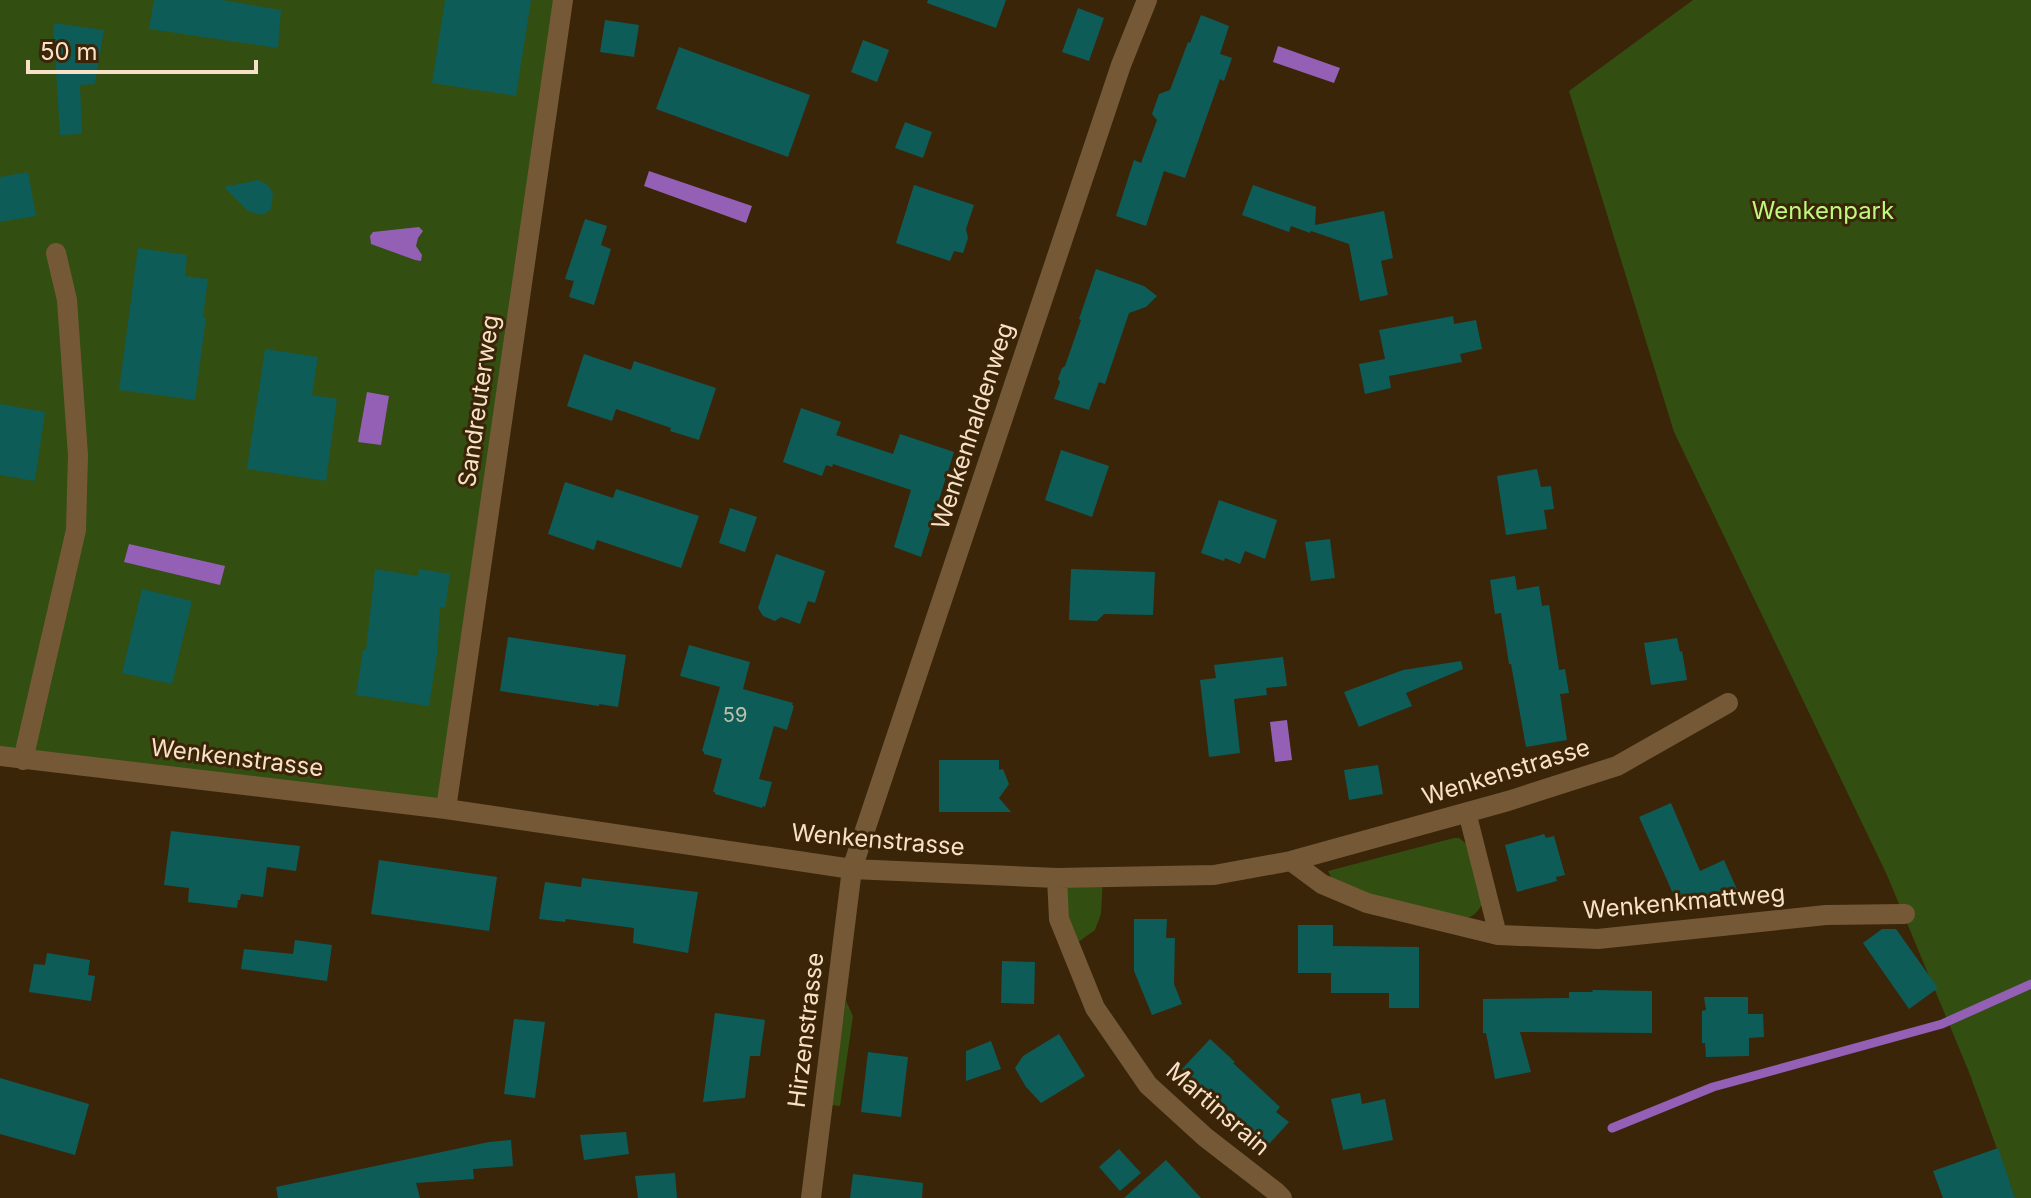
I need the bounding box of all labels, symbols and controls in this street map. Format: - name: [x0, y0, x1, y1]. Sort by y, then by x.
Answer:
- scale bar: [28, 24, 256, 74]
- text: 50 m: [40, 37, 98, 66]
- park label: Wenkenpark: [1752, 196, 1894, 225]
- street label: Sandreuterweg: [452, 313, 505, 489]
- street label: Wenkenhaldenweg: [925, 319, 1020, 533]
- house number: 59: [723, 703, 747, 727]
- street label: Wenkenstrasse: [1419, 732, 1593, 811]
- street label: Wenkenstrasse: [149, 733, 325, 782]
- street label: Wenkenstrasse: [790, 817, 966, 862]
- street label: Wenkenkmattweg: [1582, 878, 1786, 925]
- street label: Hirzenstrasse: [782, 951, 829, 1109]
- street label: Martinsrain: [1161, 1056, 1276, 1161]

